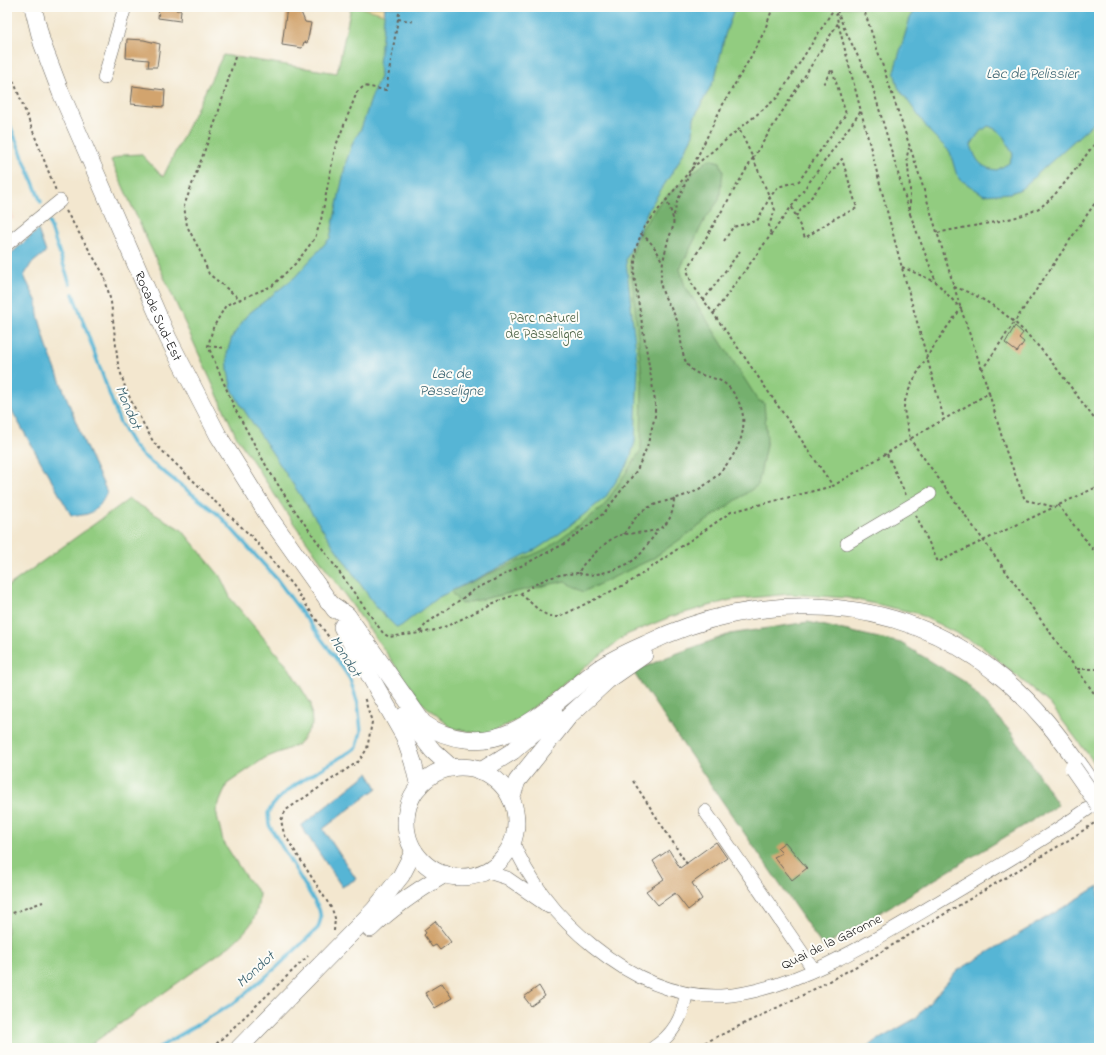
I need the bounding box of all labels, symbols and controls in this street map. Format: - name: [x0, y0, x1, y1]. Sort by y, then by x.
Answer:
- water label: Lac de Pelissier: [986, 63, 1080, 85]
- street label: Rocade Sud-Est: [128, 268, 187, 366]
- park label: Parc naturel de Passeligne: [505, 308, 583, 346]
- water label: Lac de Passeligne: [419, 363, 484, 403]
- water label: Mondot: [109, 382, 148, 434]
- water label: Mondot: [324, 631, 368, 683]
- street label: Quai de la Garonne: [778, 909, 886, 976]
- water label: Mondot: [231, 945, 281, 993]

